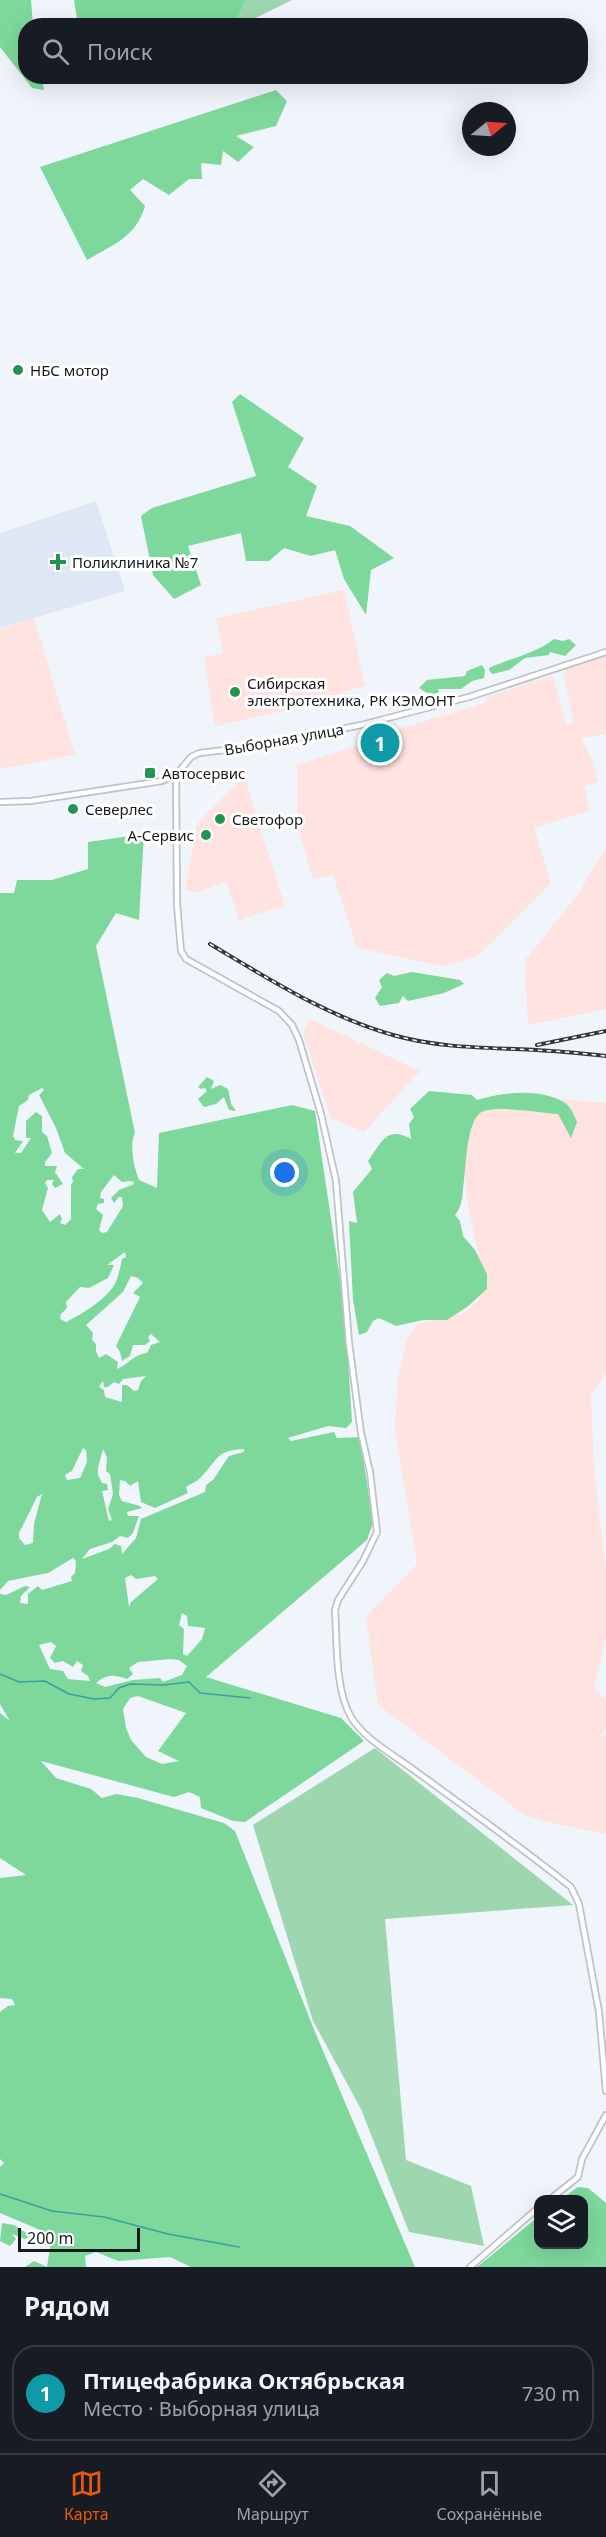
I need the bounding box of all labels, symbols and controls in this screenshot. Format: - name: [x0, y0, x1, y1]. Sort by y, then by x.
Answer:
- search box: [18, 18, 588, 84]
- icon: search: [39, 35, 72, 68]
- text: Поиск: [87, 36, 152, 66]
- north arrow: [462, 102, 516, 156]
- place label: НБС мотор: [30, 360, 109, 380]
- marker: НБС мотор: [11, 363, 25, 377]
- place label: Поликлиника №7: [72, 552, 198, 572]
- marker: Поликлиника №7: [49, 553, 67, 571]
- place label: Сибирская электротехника, РК КЭМОНТ: [247, 673, 456, 710]
- marker: Сибирская электротехника, РК КЭМОНТ: [228, 685, 242, 699]
- street label: Выборная улица: [223, 719, 345, 759]
- pin: 1: [360, 720, 400, 766]
- place label: Автосервис: [162, 763, 245, 783]
- marker: Автосервис: [143, 766, 157, 780]
- place label: Северлес: [85, 799, 153, 819]
- marker: Северлес: [66, 802, 80, 816]
- place label: Светофор: [232, 809, 303, 829]
- marker: Светофор: [213, 812, 227, 826]
- place label: А-Сервис: [127, 825, 194, 845]
- marker: А-Сервис: [199, 828, 213, 842]
- your location: [270, 1158, 299, 1187]
- map controls: [534, 2195, 588, 2249]
- button: layers: [534, 2195, 588, 2249]
- scale bar: [18, 2225, 140, 2252]
- text: 200 m: [27, 2227, 74, 2249]
- text: Рядом: [24, 2288, 110, 2324]
- text: Птицефабрика Октябрьская: [83, 2365, 405, 2395]
- text: 1: [40, 2380, 51, 2407]
- text: 730 m: [522, 2380, 580, 2407]
- text: Место · Выборная улица: [83, 2395, 320, 2422]
- tab: Карта: [64, 2467, 109, 2525]
- tab: Маршрут: [236, 2467, 309, 2525]
- tab: Сохранённые: [437, 2467, 542, 2525]

